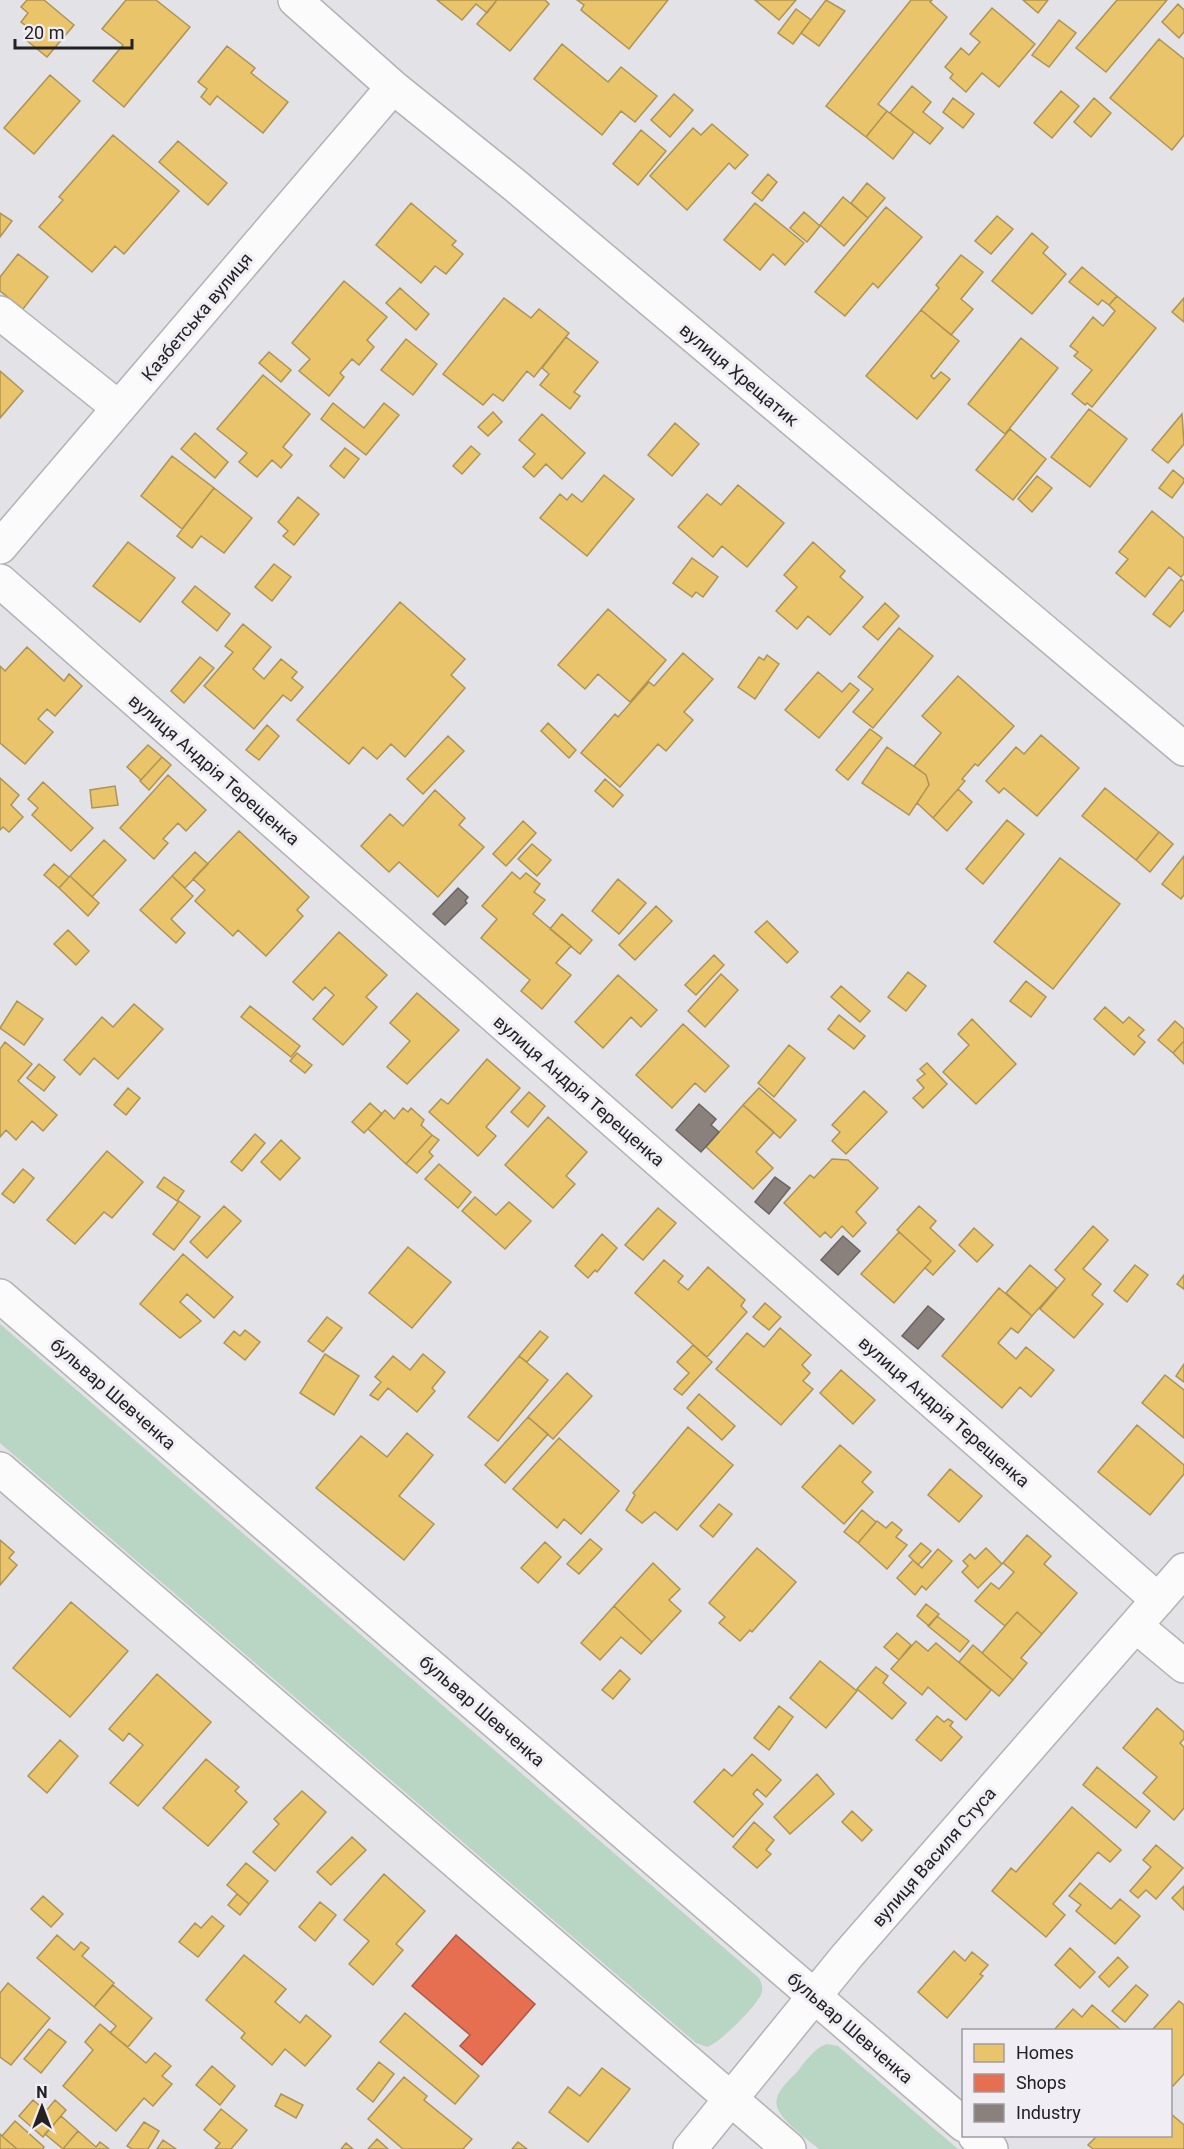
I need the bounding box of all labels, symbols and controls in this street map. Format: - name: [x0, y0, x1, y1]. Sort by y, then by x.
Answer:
- scale bar: [15, 12, 132, 50]
- text: 20 m: [24, 22, 64, 43]
- street label: Казбетська вулиця: [137, 248, 256, 385]
- street label: вулиця Хрещатик: [676, 319, 803, 431]
- street label: вулиця Андрія Терещенка: [125, 690, 304, 849]
- street label: вулиця Андрія Терещенка: [490, 1011, 669, 1170]
- street label: вулиця Андрія Терещенка: [855, 1332, 1034, 1491]
- street label: бульвар Шевченка: [46, 1334, 180, 1454]
- street label: бульвар Шевченка: [415, 1651, 549, 1771]
- street label: вулиця Василя Стуса: [867, 1783, 1000, 1931]
- street label: бульвар Шевченка: [783, 1968, 917, 2088]
- legend: [962, 2029, 1172, 2137]
- text: Homes: [1016, 2042, 1074, 2063]
- text: Shops: [1016, 2072, 1066, 2093]
- north arrow: [12, 2077, 72, 2137]
- text: N: [36, 2083, 48, 2102]
- text: Industry: [1016, 2102, 1081, 2123]

